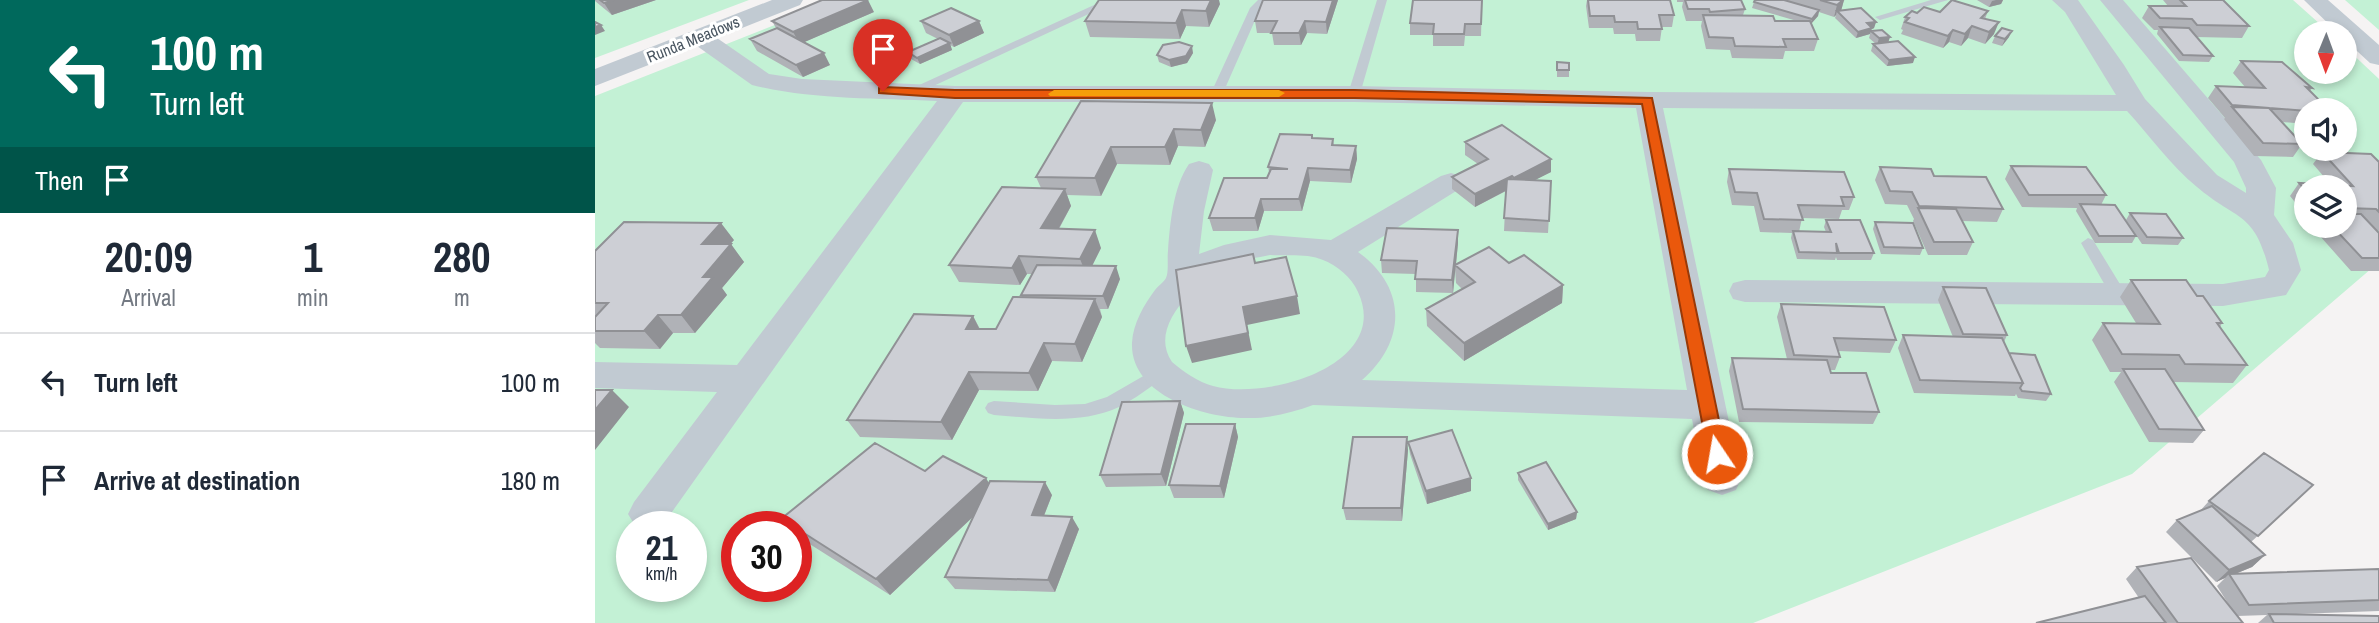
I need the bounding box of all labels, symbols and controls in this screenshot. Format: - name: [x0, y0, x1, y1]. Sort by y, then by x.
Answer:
- street label: Runda Meadows: [643, 10, 743, 68]
- text: 100 m: [150, 19, 264, 85]
- pin: [853, 19, 913, 91]
- north arrow: [2294, 21, 2357, 84]
- map controls: [2294, 21, 2357, 238]
- icon: left: [35, 28, 126, 119]
- icon: arrive: [864, 30, 902, 68]
- text: Turn left: [150, 82, 244, 125]
- button: sound: [2294, 98, 2357, 161]
- icon: arrive: [98, 161, 136, 199]
- text: Then: [35, 163, 84, 198]
- button: layers: [2294, 175, 2357, 238]
- text: 20:09: [105, 229, 193, 285]
- text: 1: [303, 229, 322, 285]
- text: 280: [433, 229, 491, 285]
- text: Arrival: [121, 282, 176, 313]
- text: min: [297, 282, 329, 313]
- text: m: [454, 282, 470, 313]
- icon: left: [35, 363, 73, 401]
- text: Turn left: [94, 365, 178, 400]
- text: 100 m: [501, 365, 560, 400]
- position arrow: [1680, 417, 1754, 491]
- icon: arrive: [35, 461, 73, 499]
- text: Arrive at destination: [94, 463, 300, 498]
- text: 180 m: [501, 463, 560, 498]
- speed limit sign: 30: [721, 511, 812, 602]
- text: 21: [646, 524, 677, 571]
- text: km/h: [646, 561, 678, 586]

